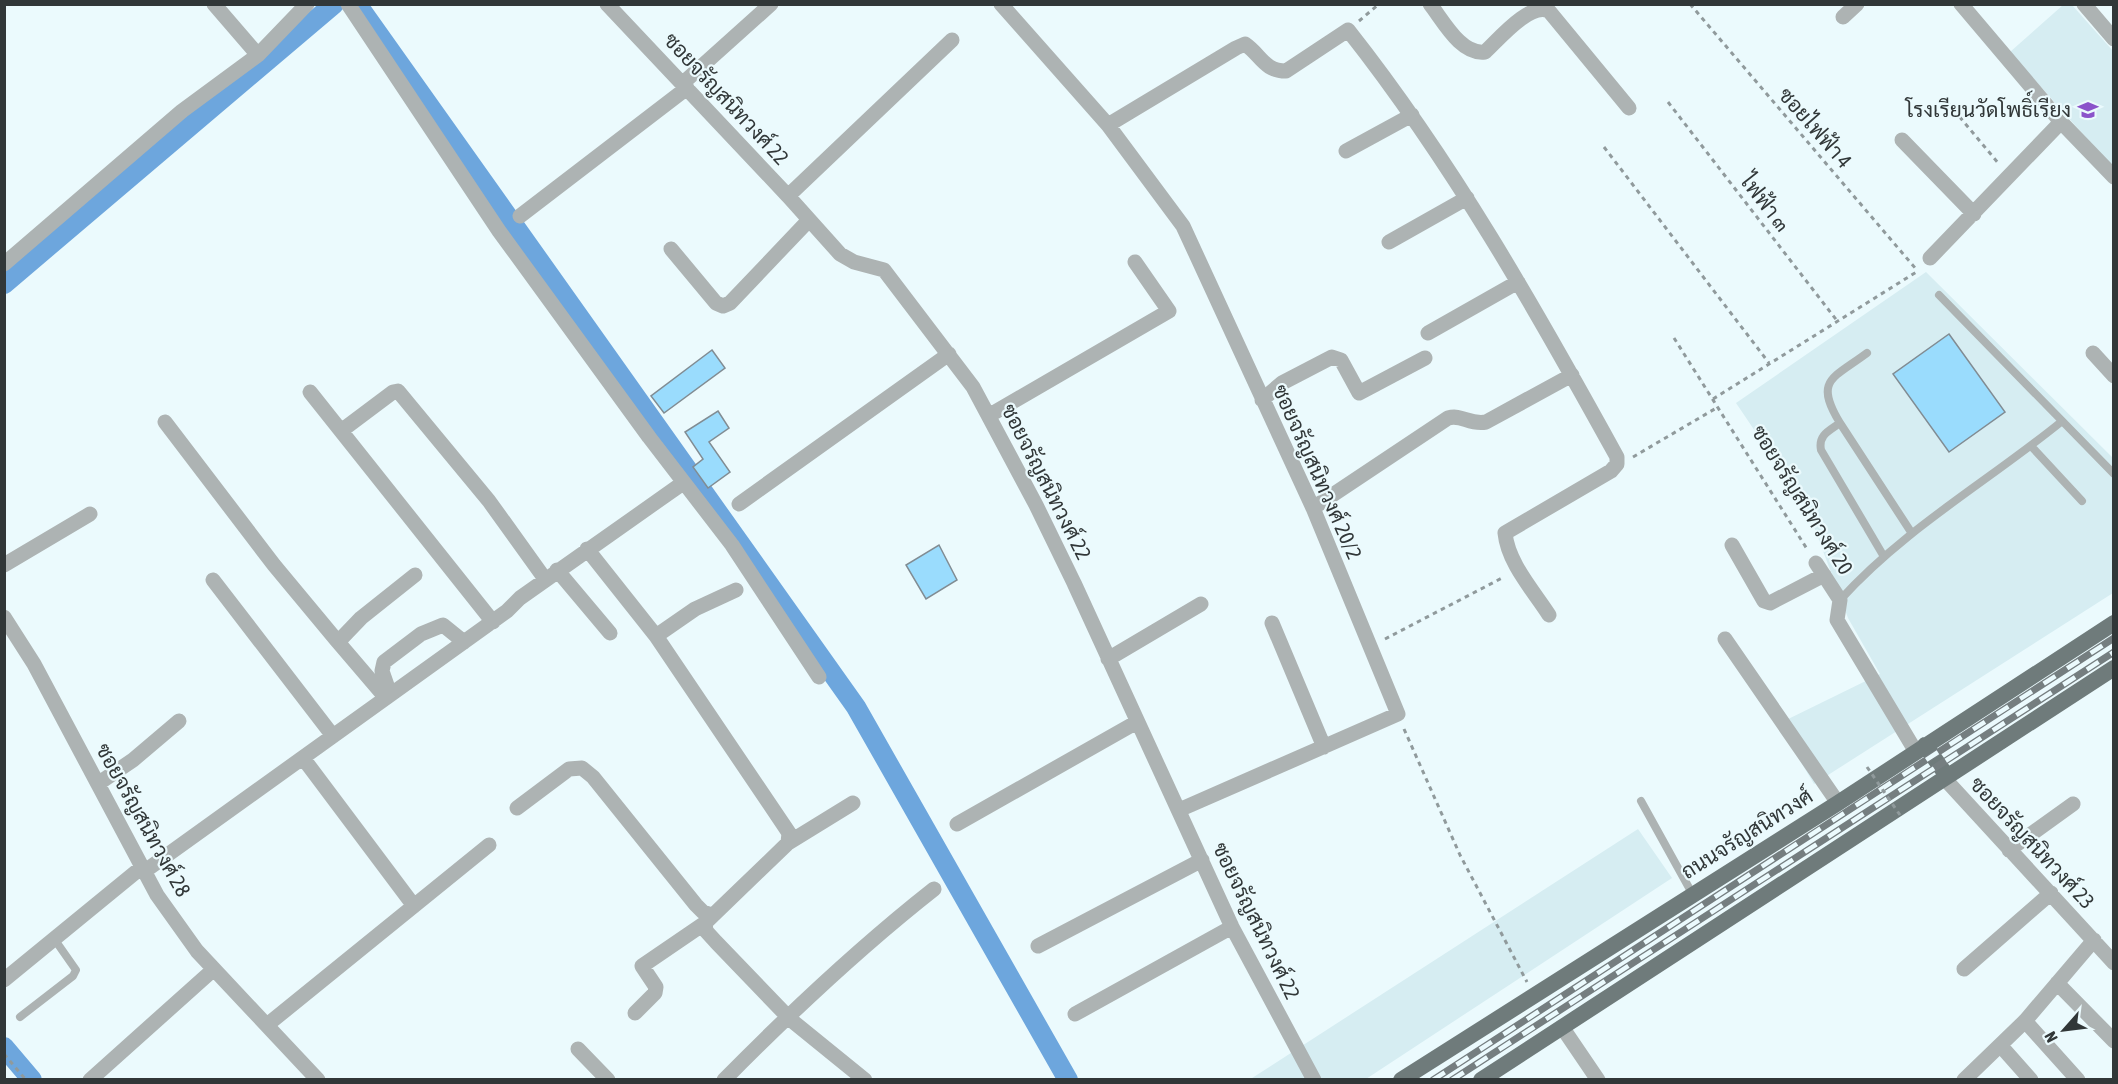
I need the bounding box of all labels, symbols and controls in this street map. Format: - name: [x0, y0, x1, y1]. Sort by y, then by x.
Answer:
- street label: ซอยจรัญสนิทวงศ์ 22: [659, 27, 795, 170]
- street label: ซอยไฟฟ้า 4: [1774, 82, 1858, 173]
- place label: โรงเรียนวัดโพธิ์เรียง: [1904, 90, 2071, 121]
- school or university icon: โรงเรียนวัดโพธิ์เรียง: [2076, 98, 2100, 122]
- street label: ไฟฟ้า ๓: [1735, 167, 1796, 236]
- street label: ซอยจรัญสนิทวงศ์ 20/2: [1268, 380, 1368, 563]
- street label: ซอยจรัญสนิทวงศ์ 22: [996, 399, 1097, 564]
- street label: ซอยจรัญสนิทวงศ์ 20: [1746, 420, 1859, 579]
- street label: ซอยจรัญสนิทวงศ์ 28: [91, 738, 197, 901]
- street label: ซอยจรัญสนิทวงศ์ 23: [1965, 771, 2101, 914]
- street label: ถนนจรัญสนิทวงศ์: [1676, 782, 1817, 884]
- street label: ซอยจรัญสนิทวงศ์ 22: [1208, 838, 1306, 1003]
- north arrow: [2034, 1000, 2094, 1060]
- text: N: [2041, 1029, 2061, 1045]

